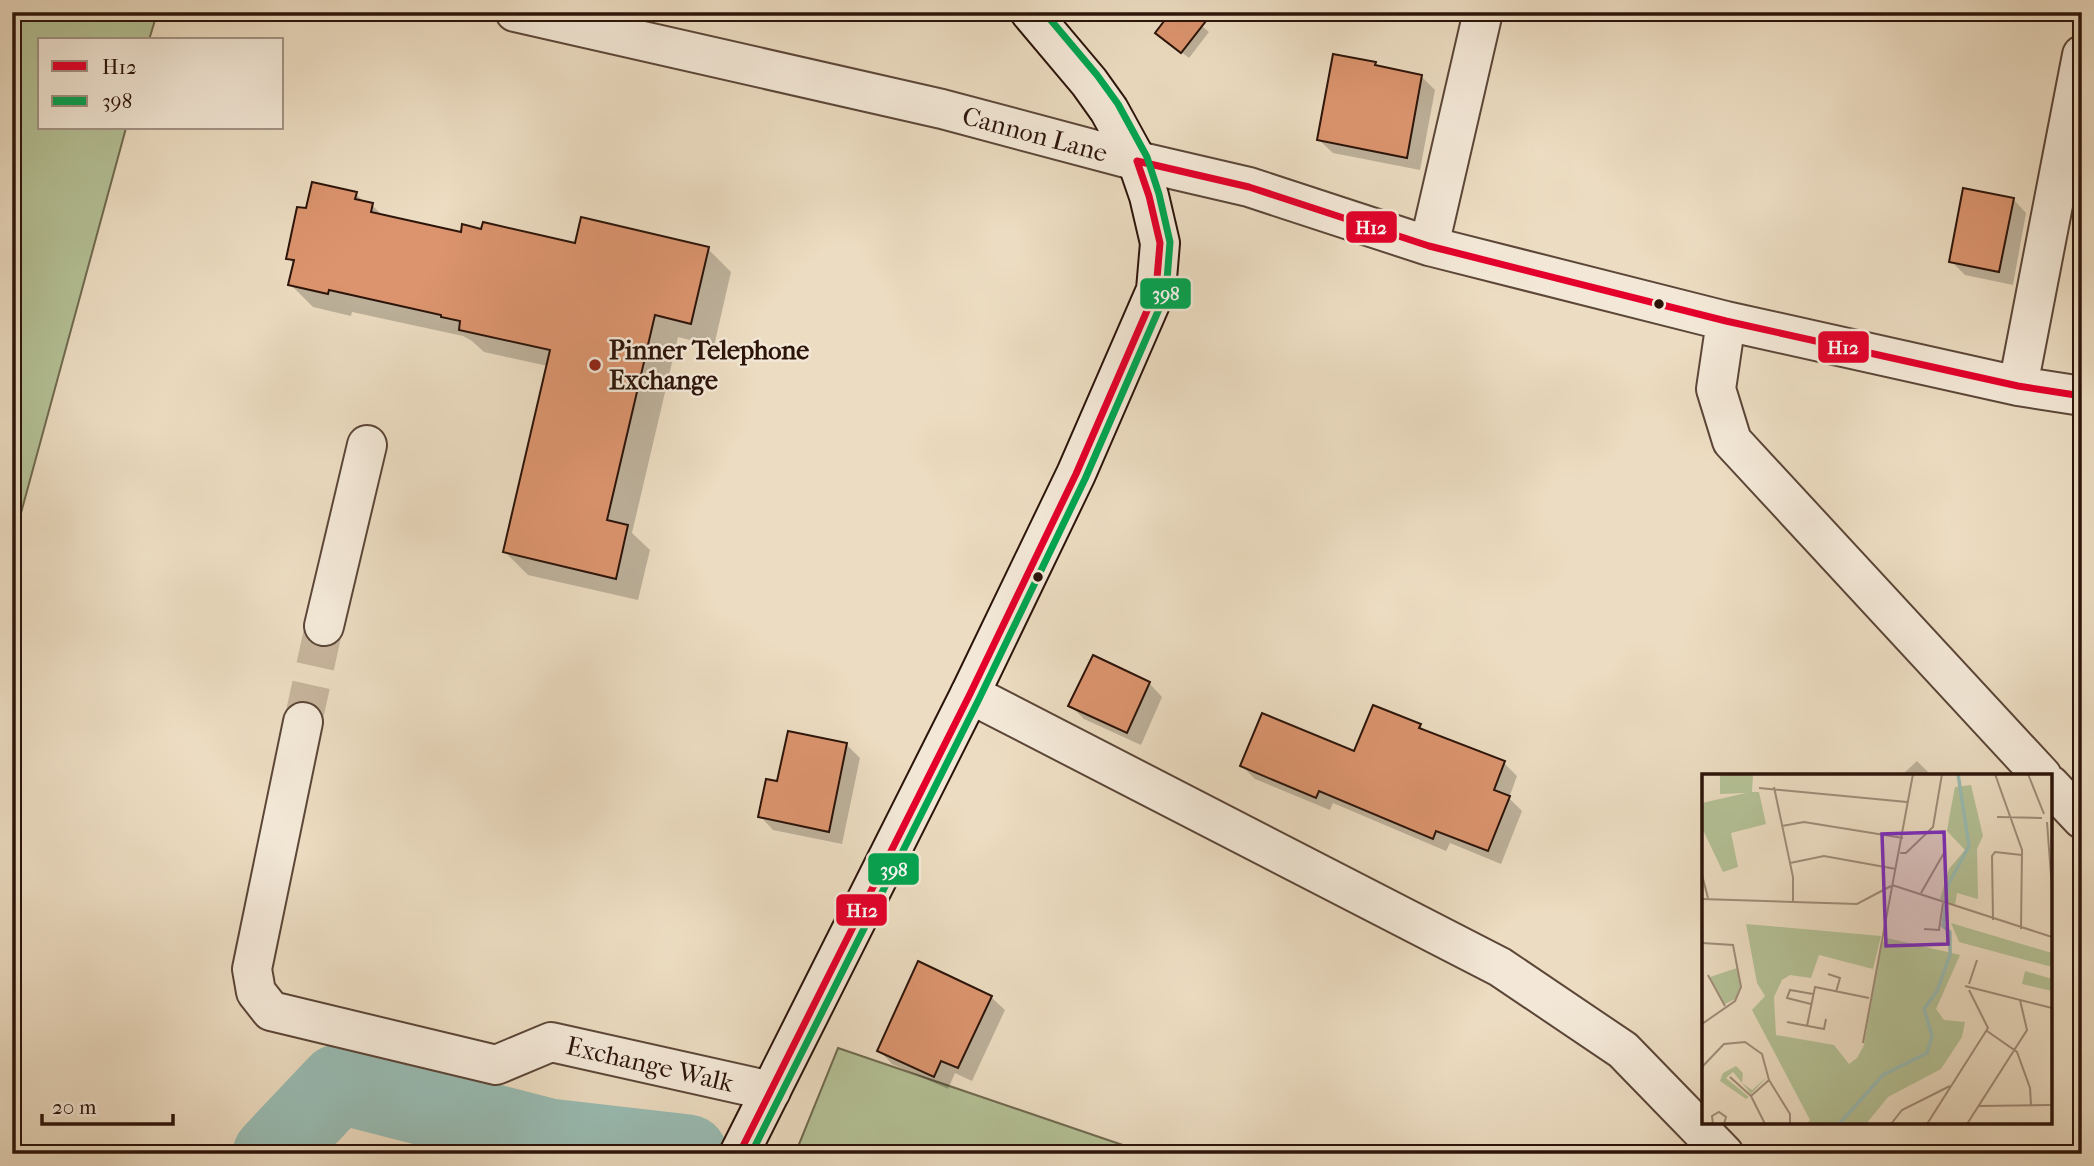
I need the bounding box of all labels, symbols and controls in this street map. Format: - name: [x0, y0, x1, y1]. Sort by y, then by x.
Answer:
- legend: [38, 38, 284, 130]
- text: H12: [102, 55, 137, 79]
- text: 398: [102, 89, 132, 113]
- street label: Cannon Lane: [959, 100, 1111, 169]
- line badge: H12: [1345, 210, 1398, 244]
- text: H12: [1355, 217, 1387, 239]
- line badge: 398: [1139, 277, 1192, 310]
- text: 398: [1152, 283, 1180, 305]
- unlabelled marker: [1652, 297, 1666, 311]
- line badge: H12: [1817, 330, 1870, 364]
- place label: Pinner Telephone Exchange: [609, 335, 809, 396]
- text: H12: [1827, 337, 1859, 359]
- marker: Pinner Telephone Exchange: [587, 357, 603, 373]
- unlabelled marker: [1031, 570, 1045, 584]
- inset map: [1702, 774, 2052, 1124]
- line badge: 398: [867, 852, 920, 886]
- text: 398: [880, 859, 908, 881]
- line badge: H12: [835, 893, 888, 927]
- text: H12: [846, 900, 878, 922]
- street label: Exchange Walk: [563, 1030, 737, 1099]
- scale bar: [42, 1082, 173, 1126]
- text: 20 m: [52, 1095, 97, 1119]

